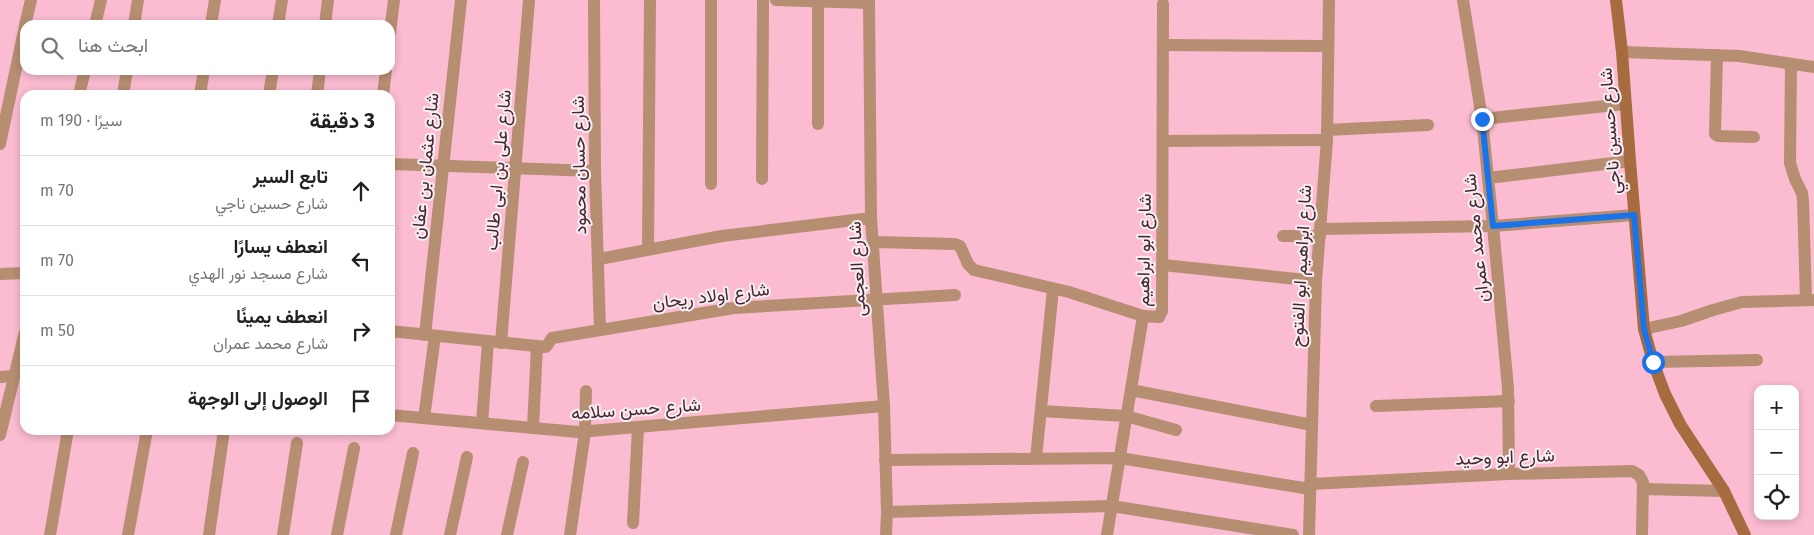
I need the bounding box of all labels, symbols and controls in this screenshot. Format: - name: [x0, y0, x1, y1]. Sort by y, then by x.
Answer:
- search box: [20, 20, 395, 75]
- icon: search: [38, 34, 66, 62]
- text: ابحث هنا: [78, 34, 148, 57]
- street label: شارع حسين ناجي: [1595, 67, 1629, 195]
- street label: شارع على بن ابى طالب: [480, 89, 517, 252]
- street label: شارع عثمان بن عفان: [406, 92, 445, 240]
- street label: شارع حسان محمود: [567, 95, 592, 235]
- text: 3 دقيقة: [310, 108, 375, 134]
- route end: [1471, 108, 1494, 131]
- text: سيرًا · 190 m: [40, 111, 122, 130]
- text: تابع السير: [253, 165, 328, 188]
- street label: شارع محمد عمران: [1458, 172, 1495, 303]
- icon: ahead: [347, 177, 375, 205]
- text: 70 m: [40, 181, 74, 200]
- street label: شارع ابراهيم ابو الفتوح: [1286, 184, 1317, 348]
- street label: شارع ابو ابراهيم: [1132, 193, 1157, 307]
- text: شارع حسين ناجي: [215, 194, 328, 213]
- street label: شارع العجمى: [844, 221, 871, 317]
- text: انعطف يسارًا: [234, 235, 328, 258]
- icon: left: [347, 247, 375, 275]
- text: 70 m: [40, 251, 74, 270]
- text: شارع مسجد نور الهدي: [188, 264, 328, 283]
- street label: شارع اولاد ريحان: [651, 278, 771, 315]
- text: انعطف يمينًا: [236, 305, 328, 328]
- icon: right: [347, 317, 375, 345]
- text: 50 m: [40, 321, 75, 340]
- text: شارع محمد عمران: [213, 334, 328, 353]
- route start: [1642, 351, 1665, 374]
- map controls: [1754, 385, 1799, 520]
- button: +: [1754, 385, 1799, 430]
- text: الوصول إلى الوجهة: [188, 387, 328, 410]
- icon: arrive: [347, 387, 375, 415]
- street label: شارع حسن سلامه: [570, 393, 702, 426]
- button: −: [1754, 430, 1799, 475]
- street label: شارع ابو وحيد: [1455, 444, 1555, 471]
- button: locate: [1754, 475, 1799, 520]

